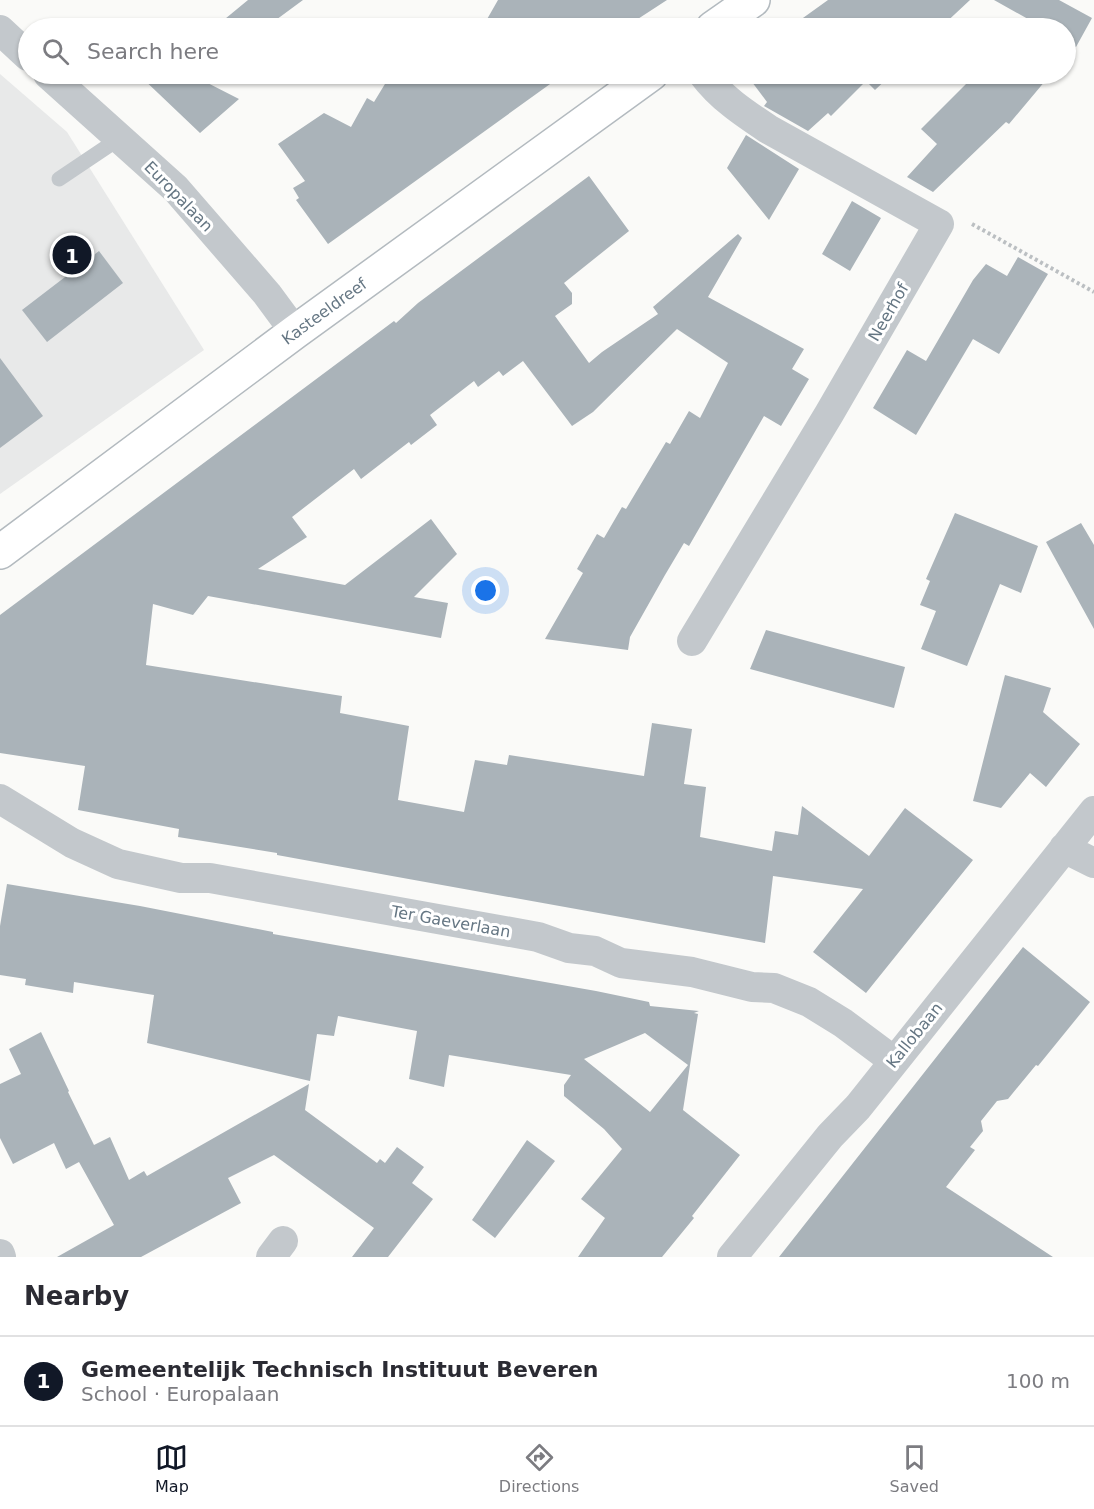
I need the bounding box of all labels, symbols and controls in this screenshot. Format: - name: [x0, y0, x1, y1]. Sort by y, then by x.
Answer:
- search box: [18, 18, 1076, 84]
- icon: search: [39, 35, 72, 68]
- text: Search here: [87, 39, 219, 64]
- street label: Europalaan: [140, 157, 217, 235]
- pin: 1: [52, 232, 92, 278]
- street label: Kasteeldreef: [278, 274, 371, 349]
- street label: Neerhof: [864, 280, 913, 345]
- your location: [471, 576, 500, 605]
- street label: Ter Gaeverlaan: [389, 901, 512, 941]
- street label: Kallobaan: [882, 999, 947, 1072]
- text: Nearby: [24, 1281, 129, 1311]
- text: Gemeentelijk Technisch Instituut Beveren: [81, 1357, 599, 1382]
- text: 1: [37, 1369, 50, 1393]
- text: 100 m: [1006, 1369, 1070, 1393]
- text: School · Europalaan: [81, 1382, 280, 1406]
- tab: Map: [155, 1441, 189, 1496]
- tab: Directions: [499, 1441, 579, 1496]
- tab: Saved: [890, 1441, 939, 1496]

